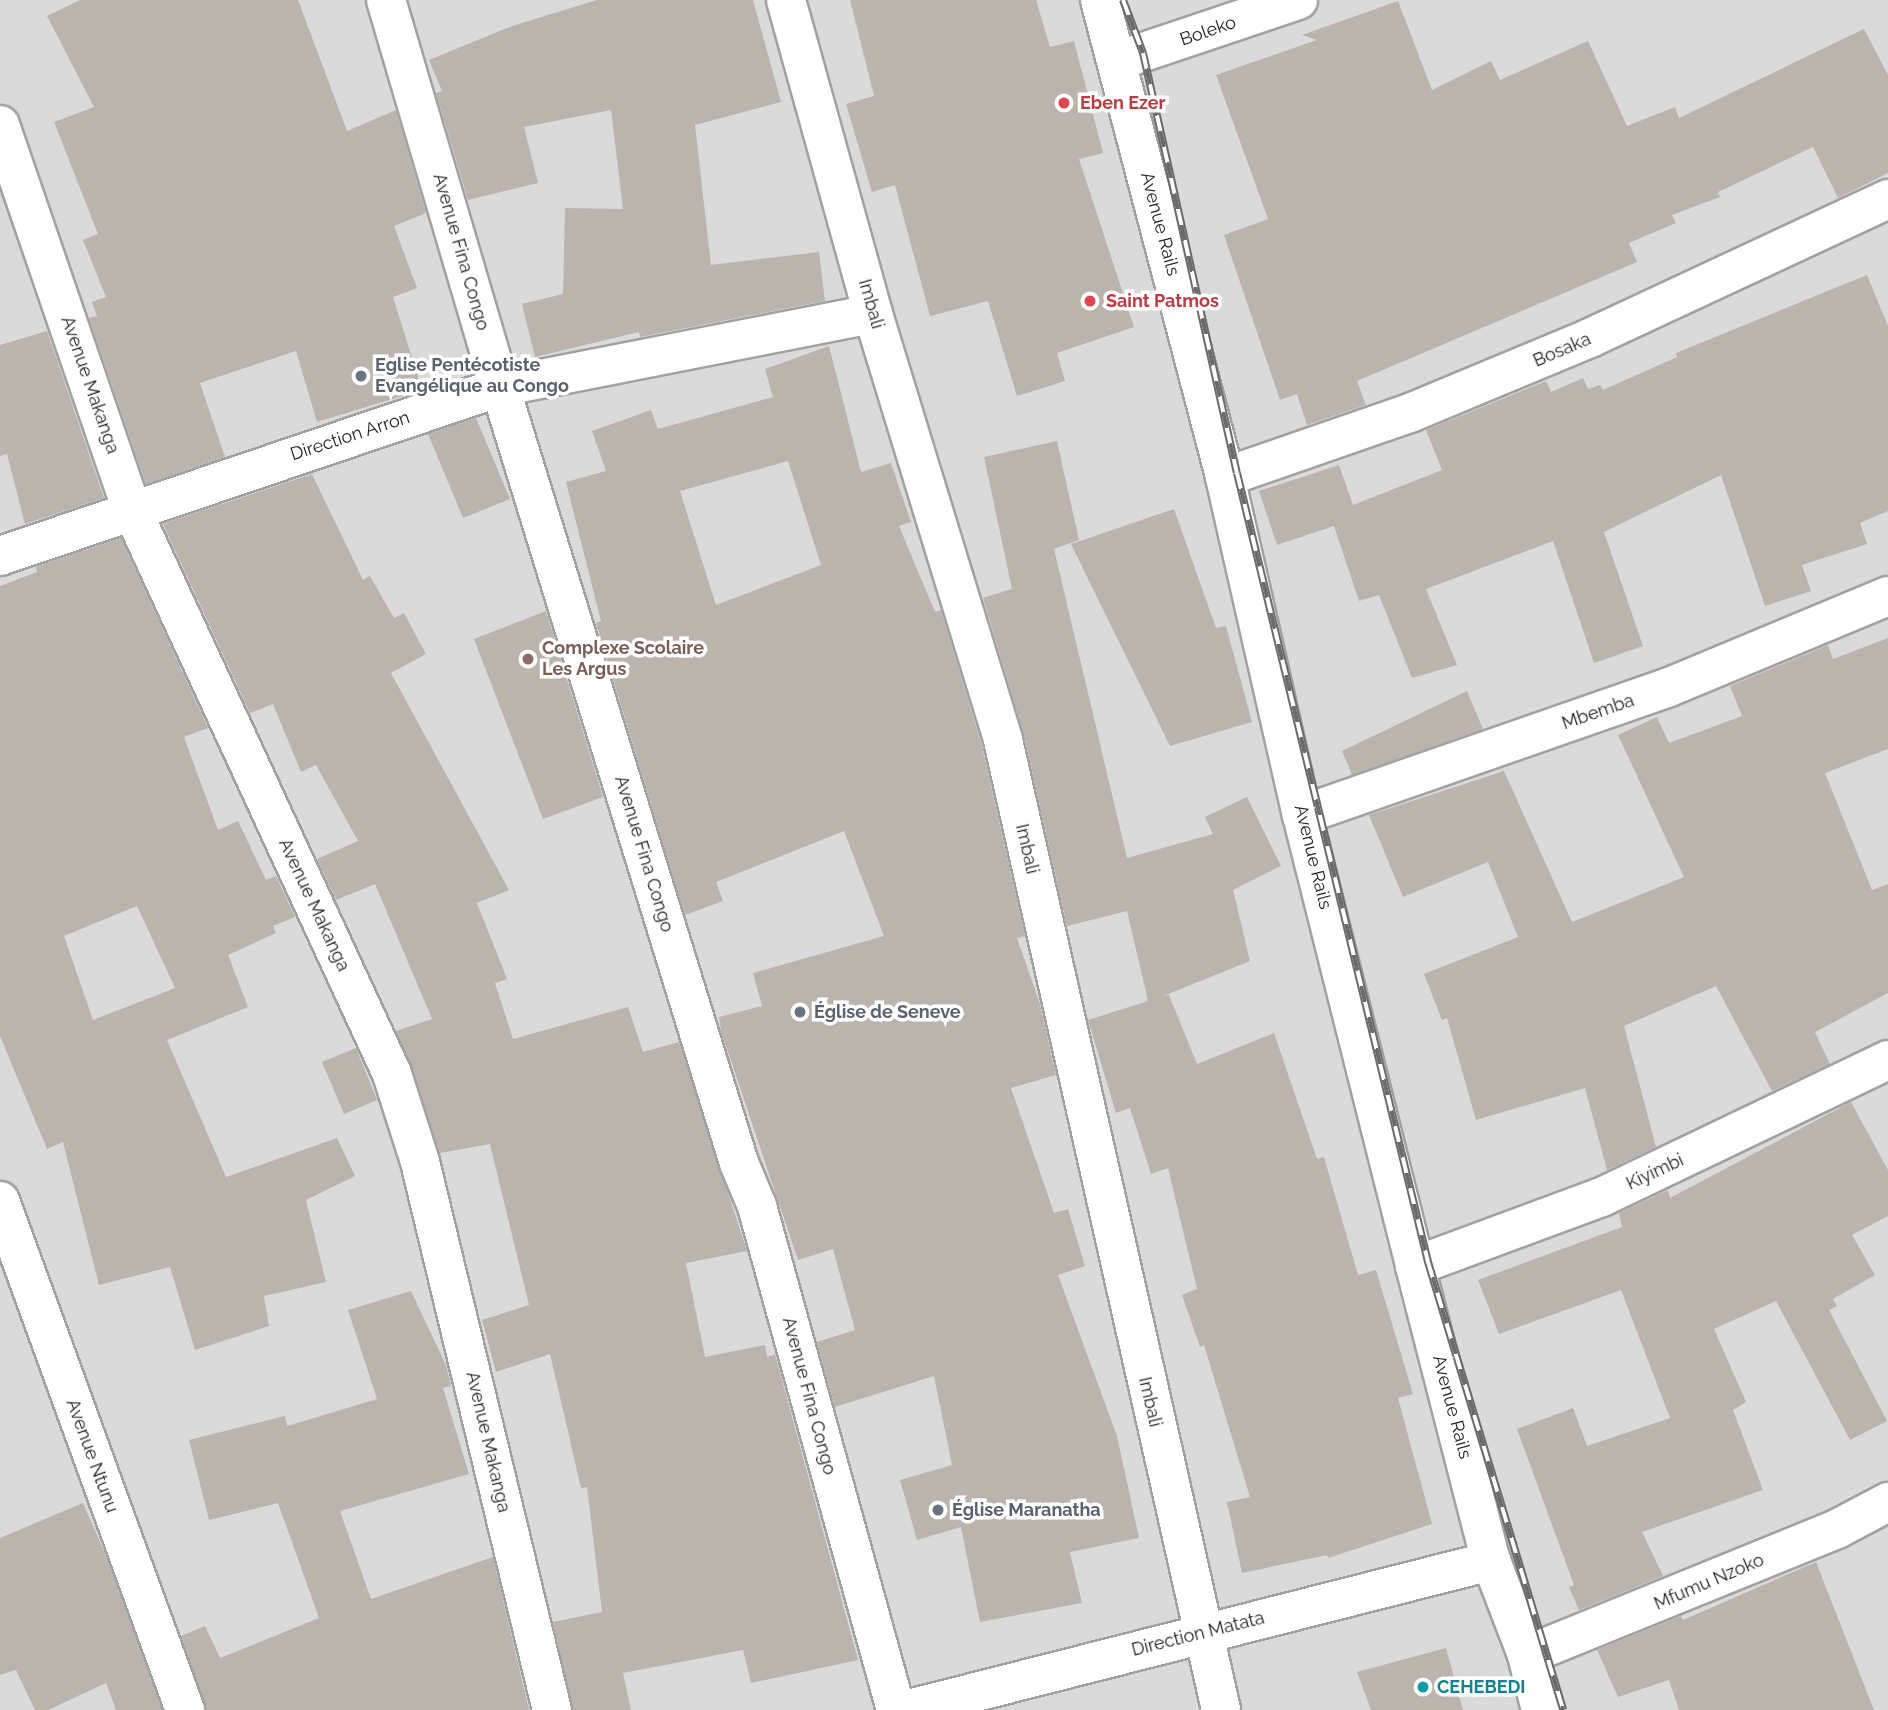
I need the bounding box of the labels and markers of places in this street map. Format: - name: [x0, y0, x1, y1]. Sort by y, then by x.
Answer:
- place label: Eben Ezer: [1080, 92, 1165, 114]
- marker: Eben Ezer: [1054, 93, 1074, 113]
- place label: Saint Patmos: [1106, 290, 1219, 312]
- marker: Saint Patmos: [1080, 291, 1100, 311]
- place label: Eglise Pentécotiste Evangélique au Congo: [375, 355, 569, 398]
- marker: Eglise Pentécotiste Evangélique au Congo: [353, 368, 369, 384]
- place label: Complexe Scolaire Les Argus: [542, 638, 704, 680]
- marker: Complexe Scolaire Les Argus: [520, 651, 536, 667]
- place label: Église de Seneve: [814, 1001, 961, 1023]
- marker: Église de Seneve: [792, 1004, 808, 1020]
- place label: Église Maranatha: [952, 1499, 1101, 1521]
- marker: Église Maranatha: [930, 1502, 946, 1518]
- place label: CEHEBEDI: [1437, 1676, 1525, 1698]
- marker: CEHEBEDI: [1415, 1679, 1431, 1695]

